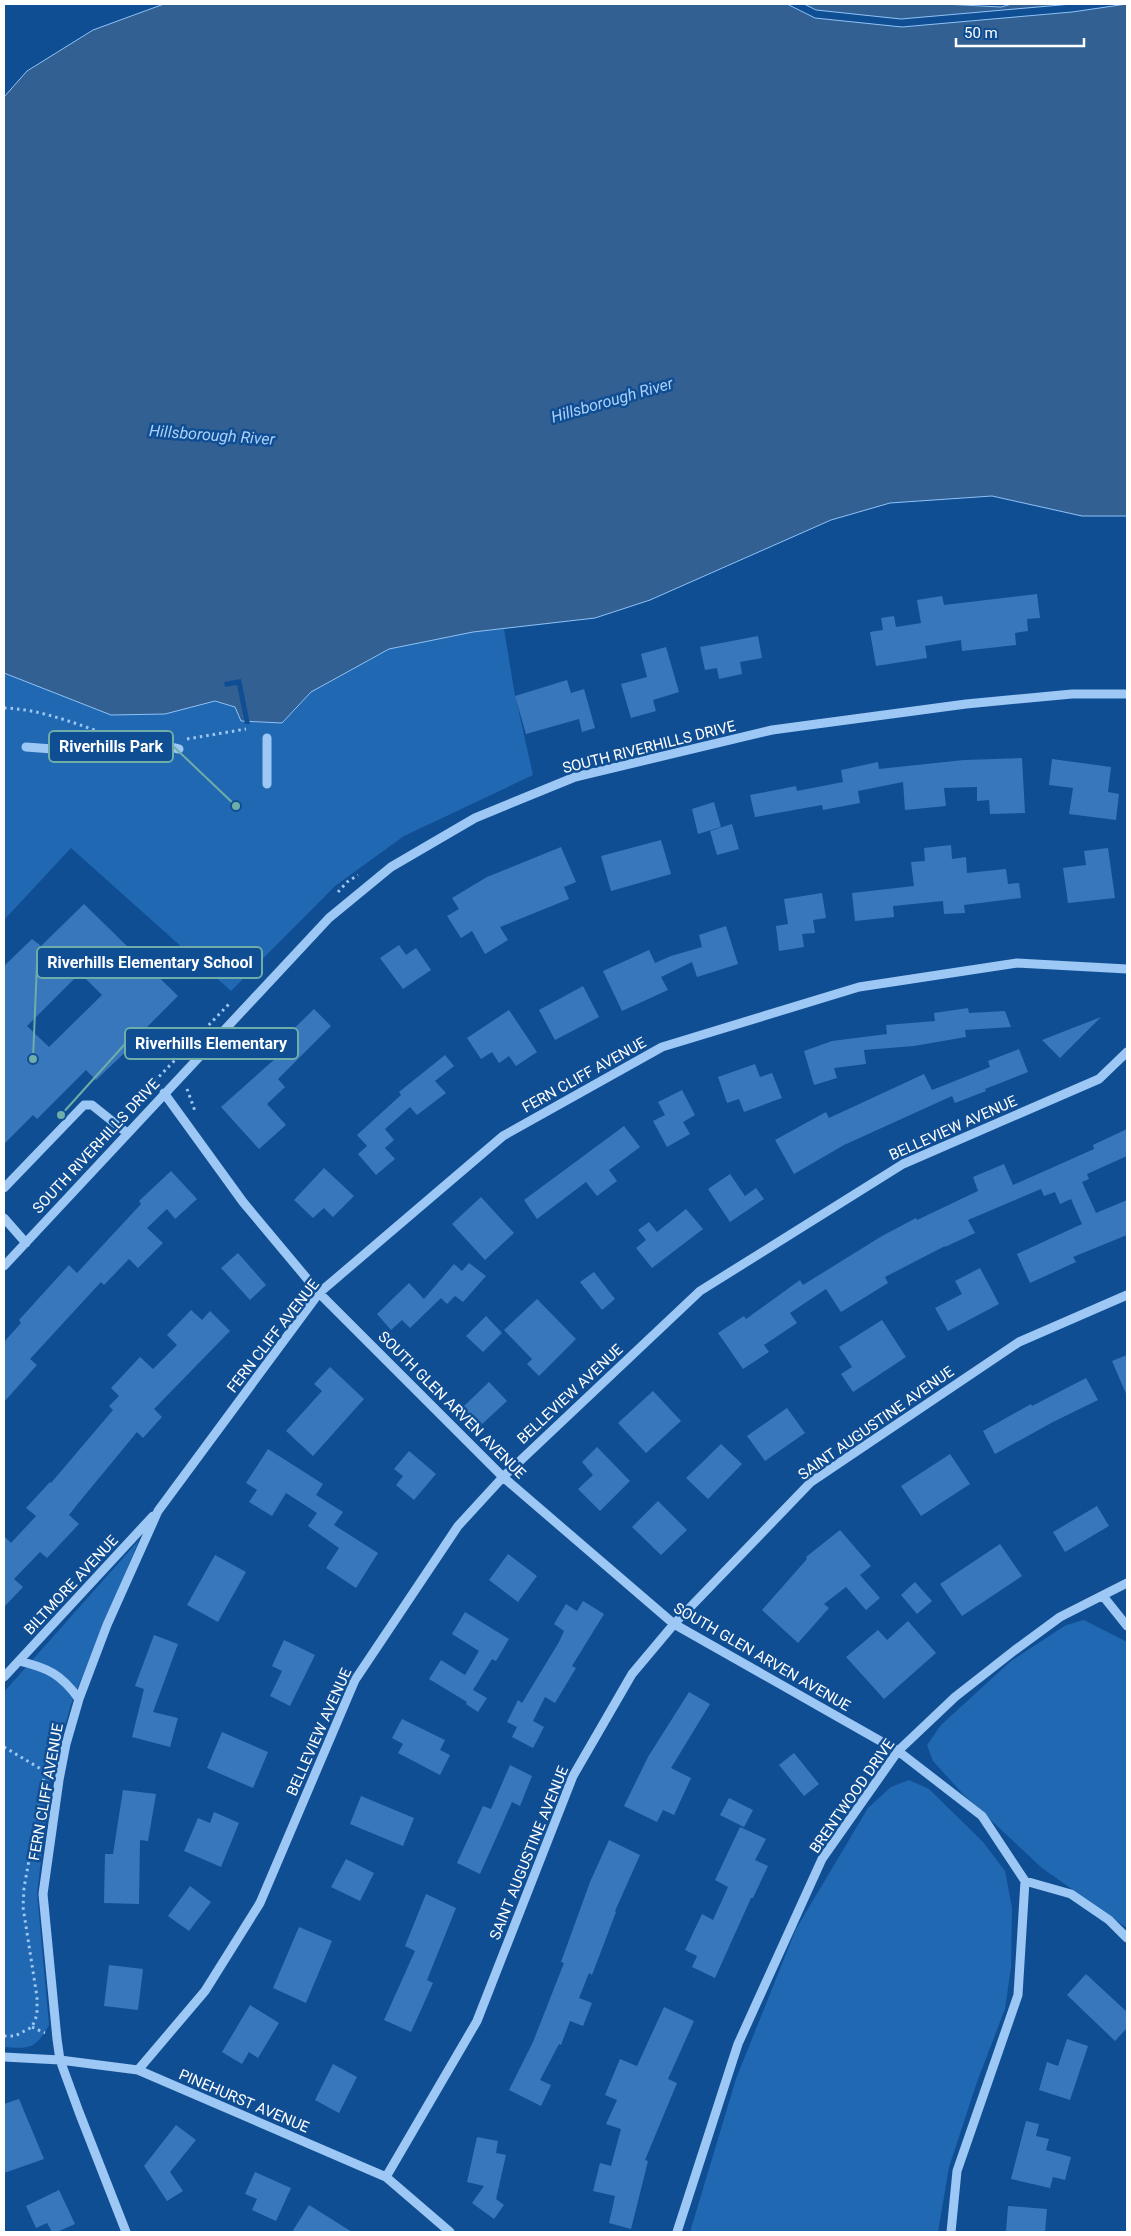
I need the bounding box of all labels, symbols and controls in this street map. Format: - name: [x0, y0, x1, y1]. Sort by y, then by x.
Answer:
- scale bar: [956, 15, 1084, 47]
- text: 50 m: [964, 24, 998, 42]
- water label: Hillsborough River: [549, 373, 676, 426]
- water label: Hillsborough River: [149, 421, 276, 449]
- street label: SOUTH RIVERHILLS DRIVE: [561, 717, 738, 777]
- callout: Riverhills Park: [49, 731, 173, 762]
- text: Riverhills Park: [59, 737, 163, 756]
- callout: Riverhills Elementary School: [37, 947, 262, 978]
- text: Riverhills Elementary School: [47, 953, 253, 972]
- callout: Riverhills Elementary: [125, 1028, 298, 1059]
- street label: FERN CLIFF AVENUE: [519, 1033, 650, 1117]
- text: Riverhills Elementary: [135, 1034, 288, 1053]
- street label: SOUTH RIVERHILLS DRIVE: [29, 1075, 164, 1217]
- street label: BELLEVIEW AVENUE: [886, 1092, 1020, 1164]
- street label: FERN CLIFF AVENUE: [223, 1275, 323, 1396]
- street label: SOUTH GLEN ARVEN AVENUE: [375, 1328, 530, 1483]
- street label: BELLEVIEW AVENUE: [513, 1340, 627, 1448]
- street label: SAINT AUGUSTINE AVENUE: [795, 1362, 958, 1484]
- street label: BILTMORE AVENUE: [20, 1531, 122, 1639]
- street label: SOUTH GLEN ARVEN AVENUE: [670, 1599, 854, 1715]
- street label: BELLEVIEW AVENUE: [283, 1665, 355, 1799]
- street label: FERN CLIFF AVENUE: [25, 1722, 67, 1862]
- street label: BRENTWOOD DRIVE: [806, 1735, 898, 1857]
- street label: SAINT AUGUSTINE AVENUE: [486, 1763, 572, 1943]
- street label: PINEHURST AVENUE: [176, 2065, 312, 2137]

